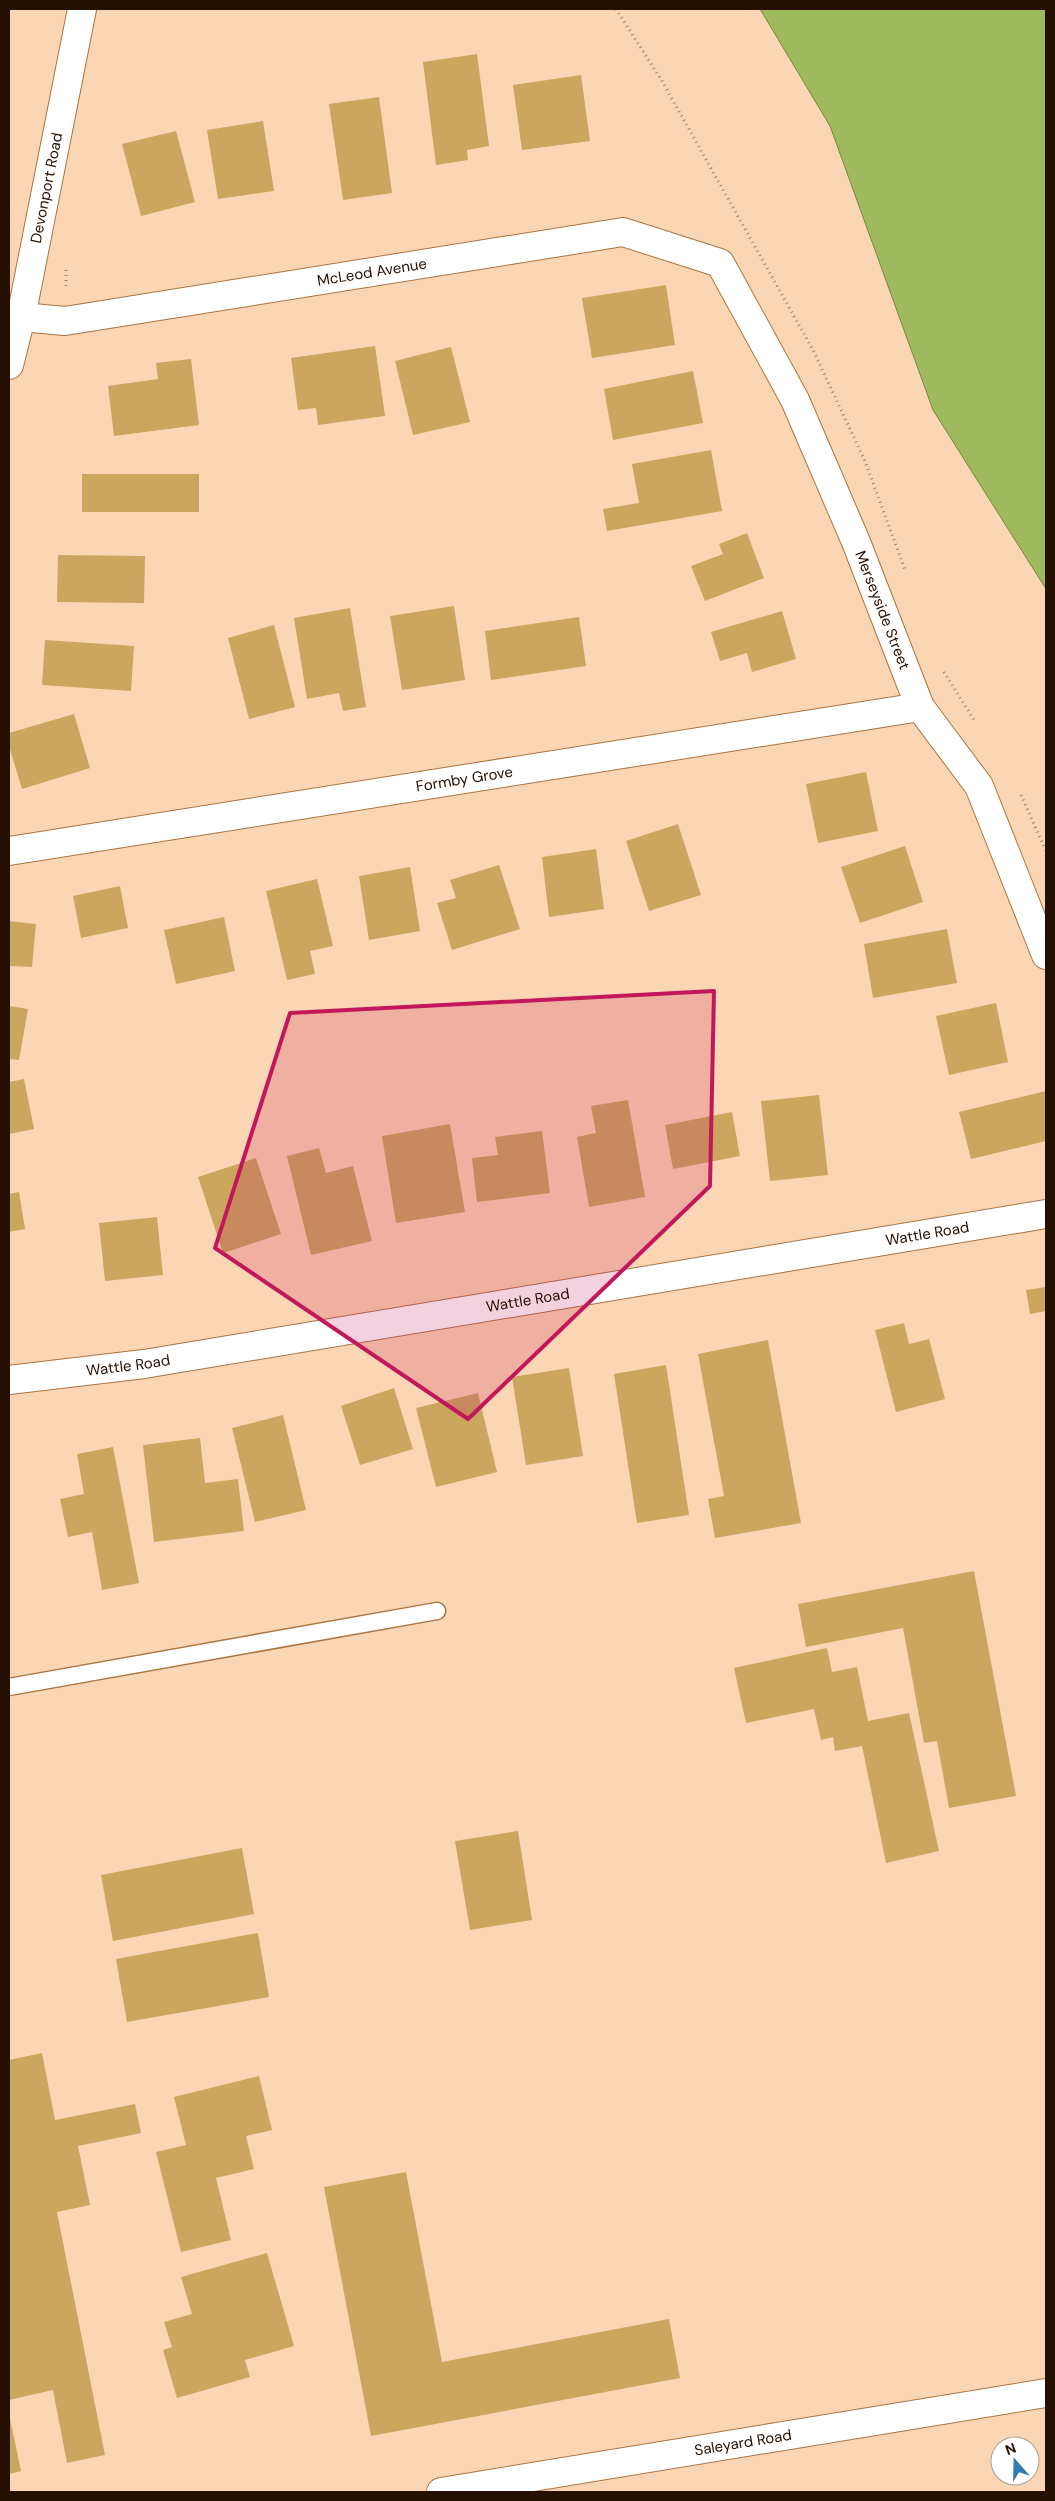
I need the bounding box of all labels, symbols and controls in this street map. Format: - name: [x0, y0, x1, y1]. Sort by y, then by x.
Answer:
- street label: Devonport Road: [26, 131, 67, 245]
- street label: McLeod Avenue: [316, 253, 428, 291]
- street label: Merseyside Street: [850, 548, 915, 673]
- street label: Formby Grove: [414, 762, 514, 797]
- street label: Wattle Road: [884, 1217, 971, 1251]
- street label: Wattle Road: [485, 1283, 571, 1317]
- street label: Wattle Road: [85, 1350, 172, 1381]
- street label: Saleyard Road: [693, 2425, 793, 2460]
- north arrow: [990, 2436, 1040, 2486]
- text: N: [1003, 2439, 1018, 2459]

